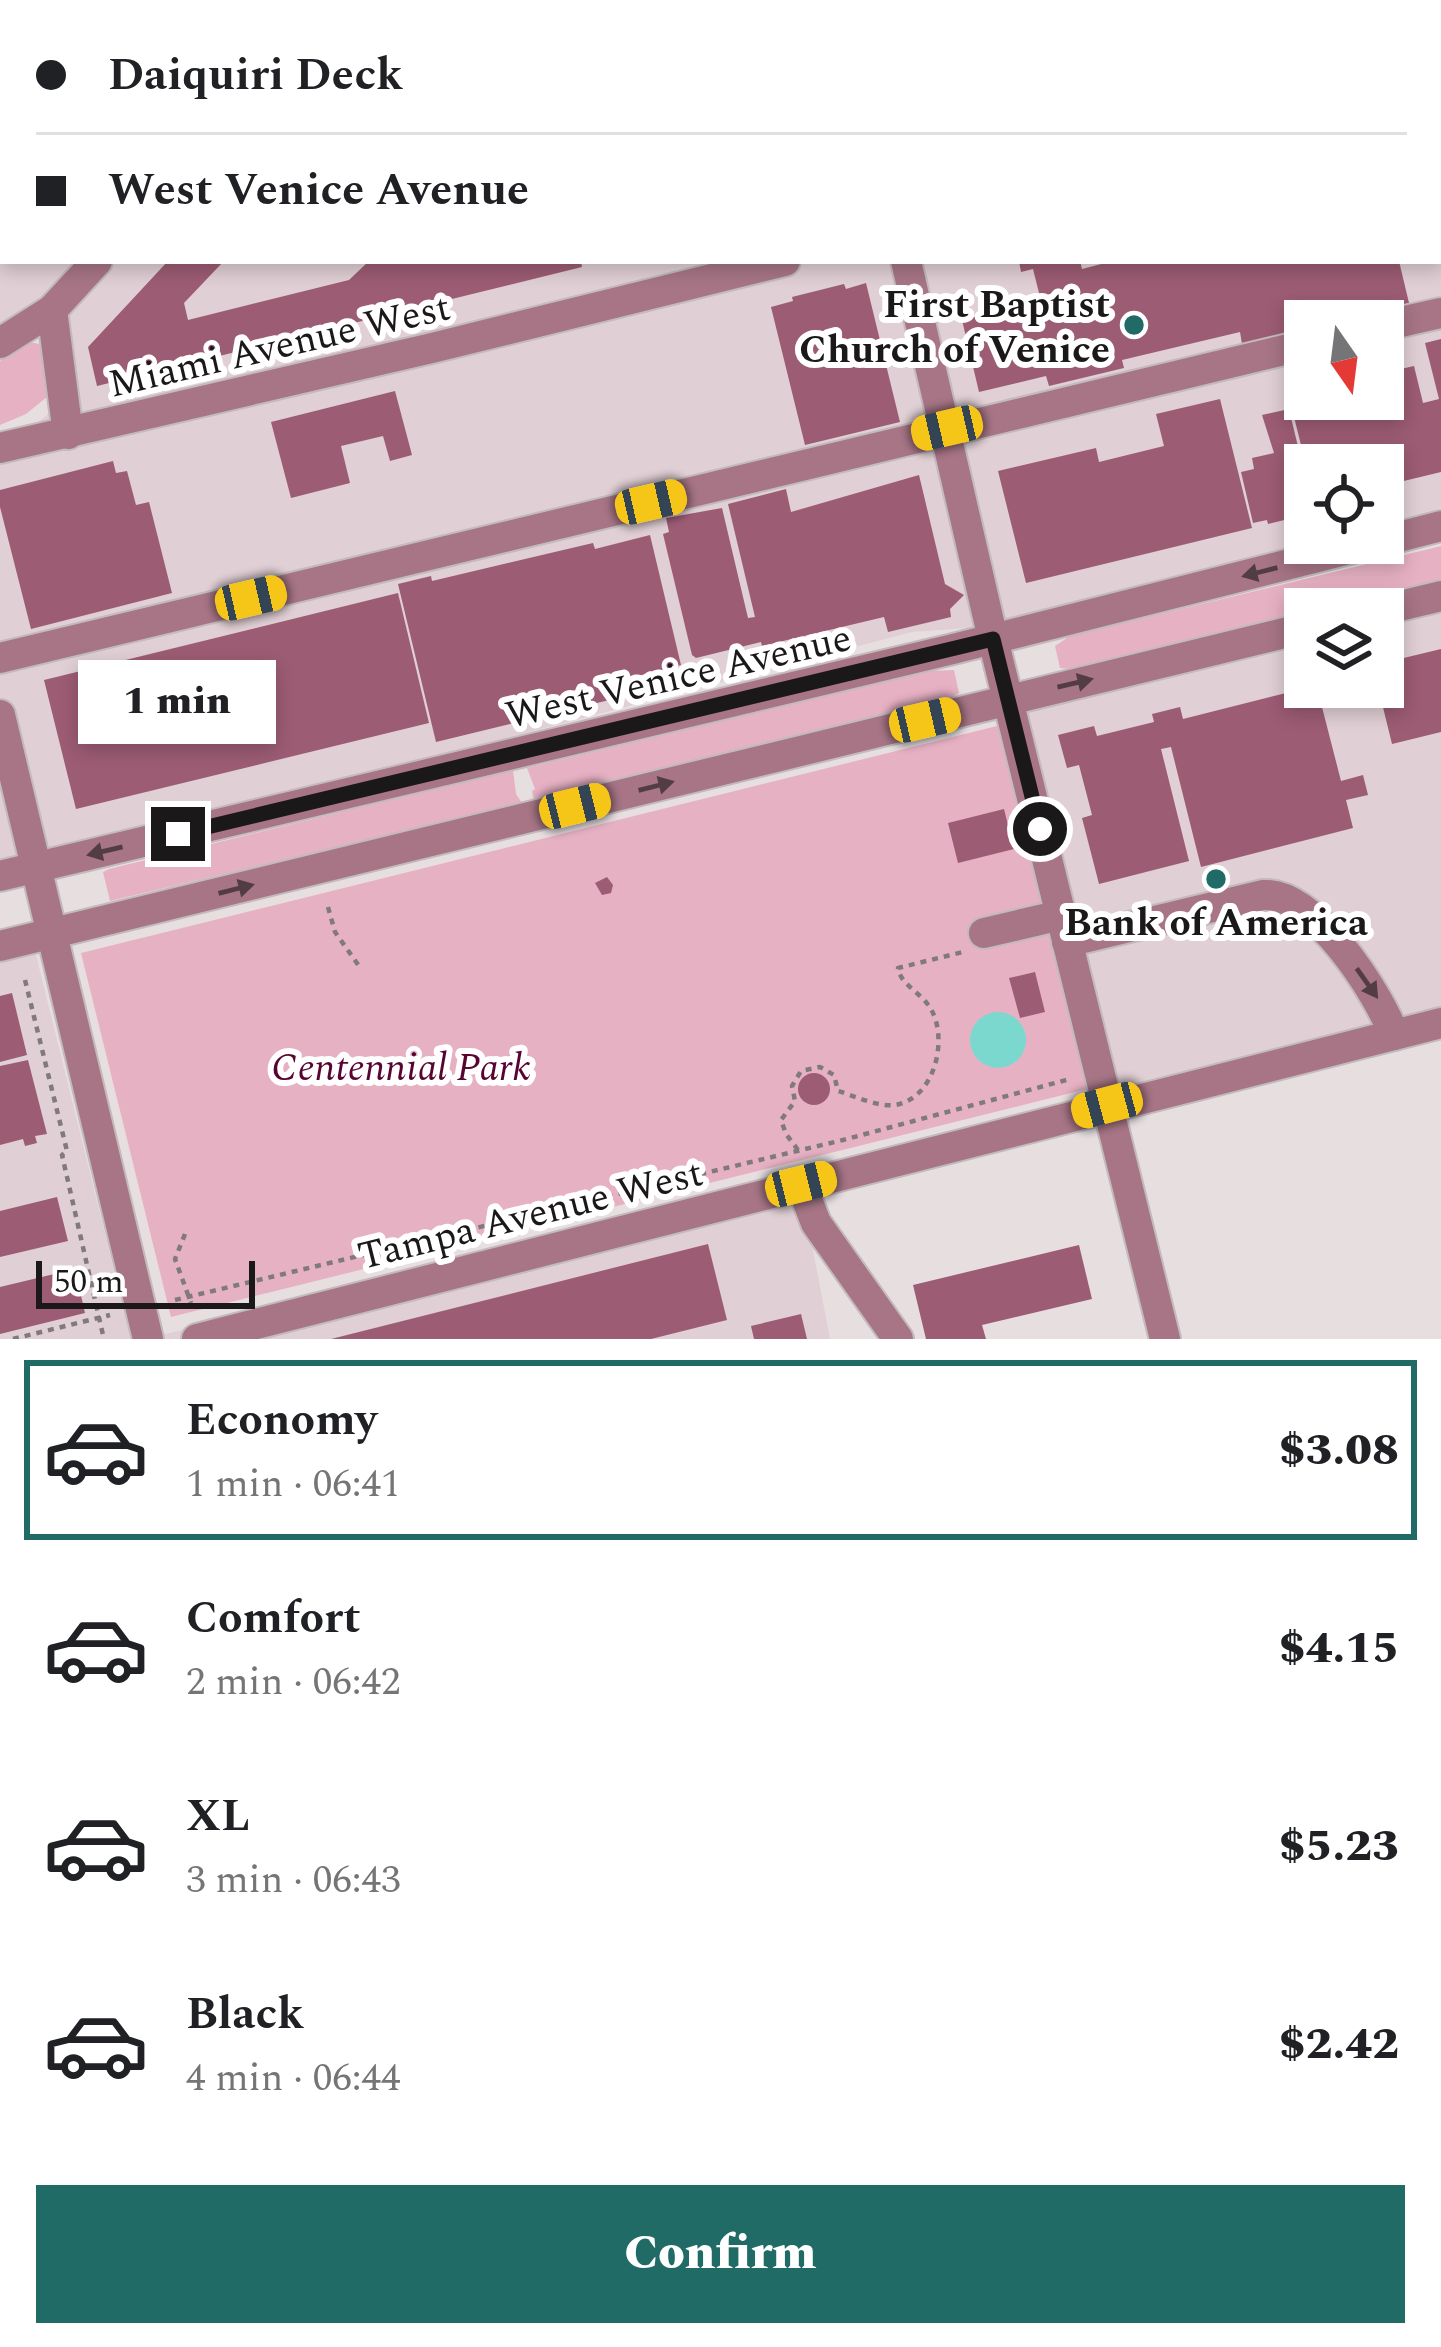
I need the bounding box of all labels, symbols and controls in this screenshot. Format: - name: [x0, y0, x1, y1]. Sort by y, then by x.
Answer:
- text: Daiquiri Deck: [108, 41, 403, 110]
- text: West Venice Avenue: [108, 156, 529, 225]
- place label: First Baptist Church of Venice: [799, 276, 1110, 380]
- street label: Miami Avenue West: [103, 278, 456, 414]
- north arrow: [1284, 300, 1404, 420]
- map controls: [1284, 300, 1404, 708]
- marker: First Baptist Church of Venice: [1121, 312, 1147, 338]
- car: [908, 402, 986, 454]
- button: locate: [1284, 444, 1404, 564]
- car: [612, 476, 690, 528]
- one-way arrow: [1241, 563, 1278, 582]
- car: [212, 572, 290, 624]
- button: layers: [1284, 588, 1404, 708]
- street label: West Venice Avenue: [500, 609, 857, 746]
- callout: 1 min: [79, 660, 277, 744]
- text: 1 min: [123, 672, 231, 731]
- one-way arrow: [1057, 673, 1094, 692]
- car: [886, 694, 964, 746]
- one-way arrow: [637, 776, 674, 795]
- car: [536, 780, 614, 832]
- route start: [1013, 802, 1067, 856]
- route end: [151, 807, 205, 861]
- one-way arrow: [86, 843, 124, 862]
- marker: Bank of America: [1203, 866, 1229, 892]
- one-way arrow: [218, 879, 255, 898]
- place label: Bank of America: [1064, 894, 1368, 953]
- one-way arrow: [1354, 967, 1378, 999]
- park label: Centennial Park: [271, 1039, 531, 1098]
- car: [1068, 1078, 1146, 1132]
- street label: Tampa Avenue West: [352, 1144, 709, 1287]
- car: [762, 1158, 840, 1210]
- scale bar: [36, 1255, 255, 1308]
- text: 50 m: [54, 1257, 124, 1307]
- text: Economy: [186, 1386, 377, 1455]
- icon: car: [42, 1396, 150, 1504]
- text: $3.08: [1278, 1416, 1399, 1485]
- text: 1 min · 06:41: [186, 1455, 401, 1514]
- text: Comfort: [186, 1584, 361, 1653]
- icon: car: [42, 1594, 150, 1702]
- text: $4.15: [1278, 1614, 1399, 1683]
- text: 2 min · 06:42: [186, 1653, 401, 1712]
- text: XL: [186, 1782, 250, 1851]
- icon: car: [42, 1792, 150, 1900]
- text: $5.23: [1278, 1812, 1399, 1881]
- text: 3 min · 06:43: [186, 1851, 401, 1910]
- text: Black: [186, 1980, 304, 2049]
- icon: car: [42, 1990, 150, 2098]
- text: $2.42: [1278, 2010, 1399, 2079]
- text: 4 min · 06:44: [186, 2049, 401, 2108]
- button: Confirm: [36, 2185, 1405, 2323]

